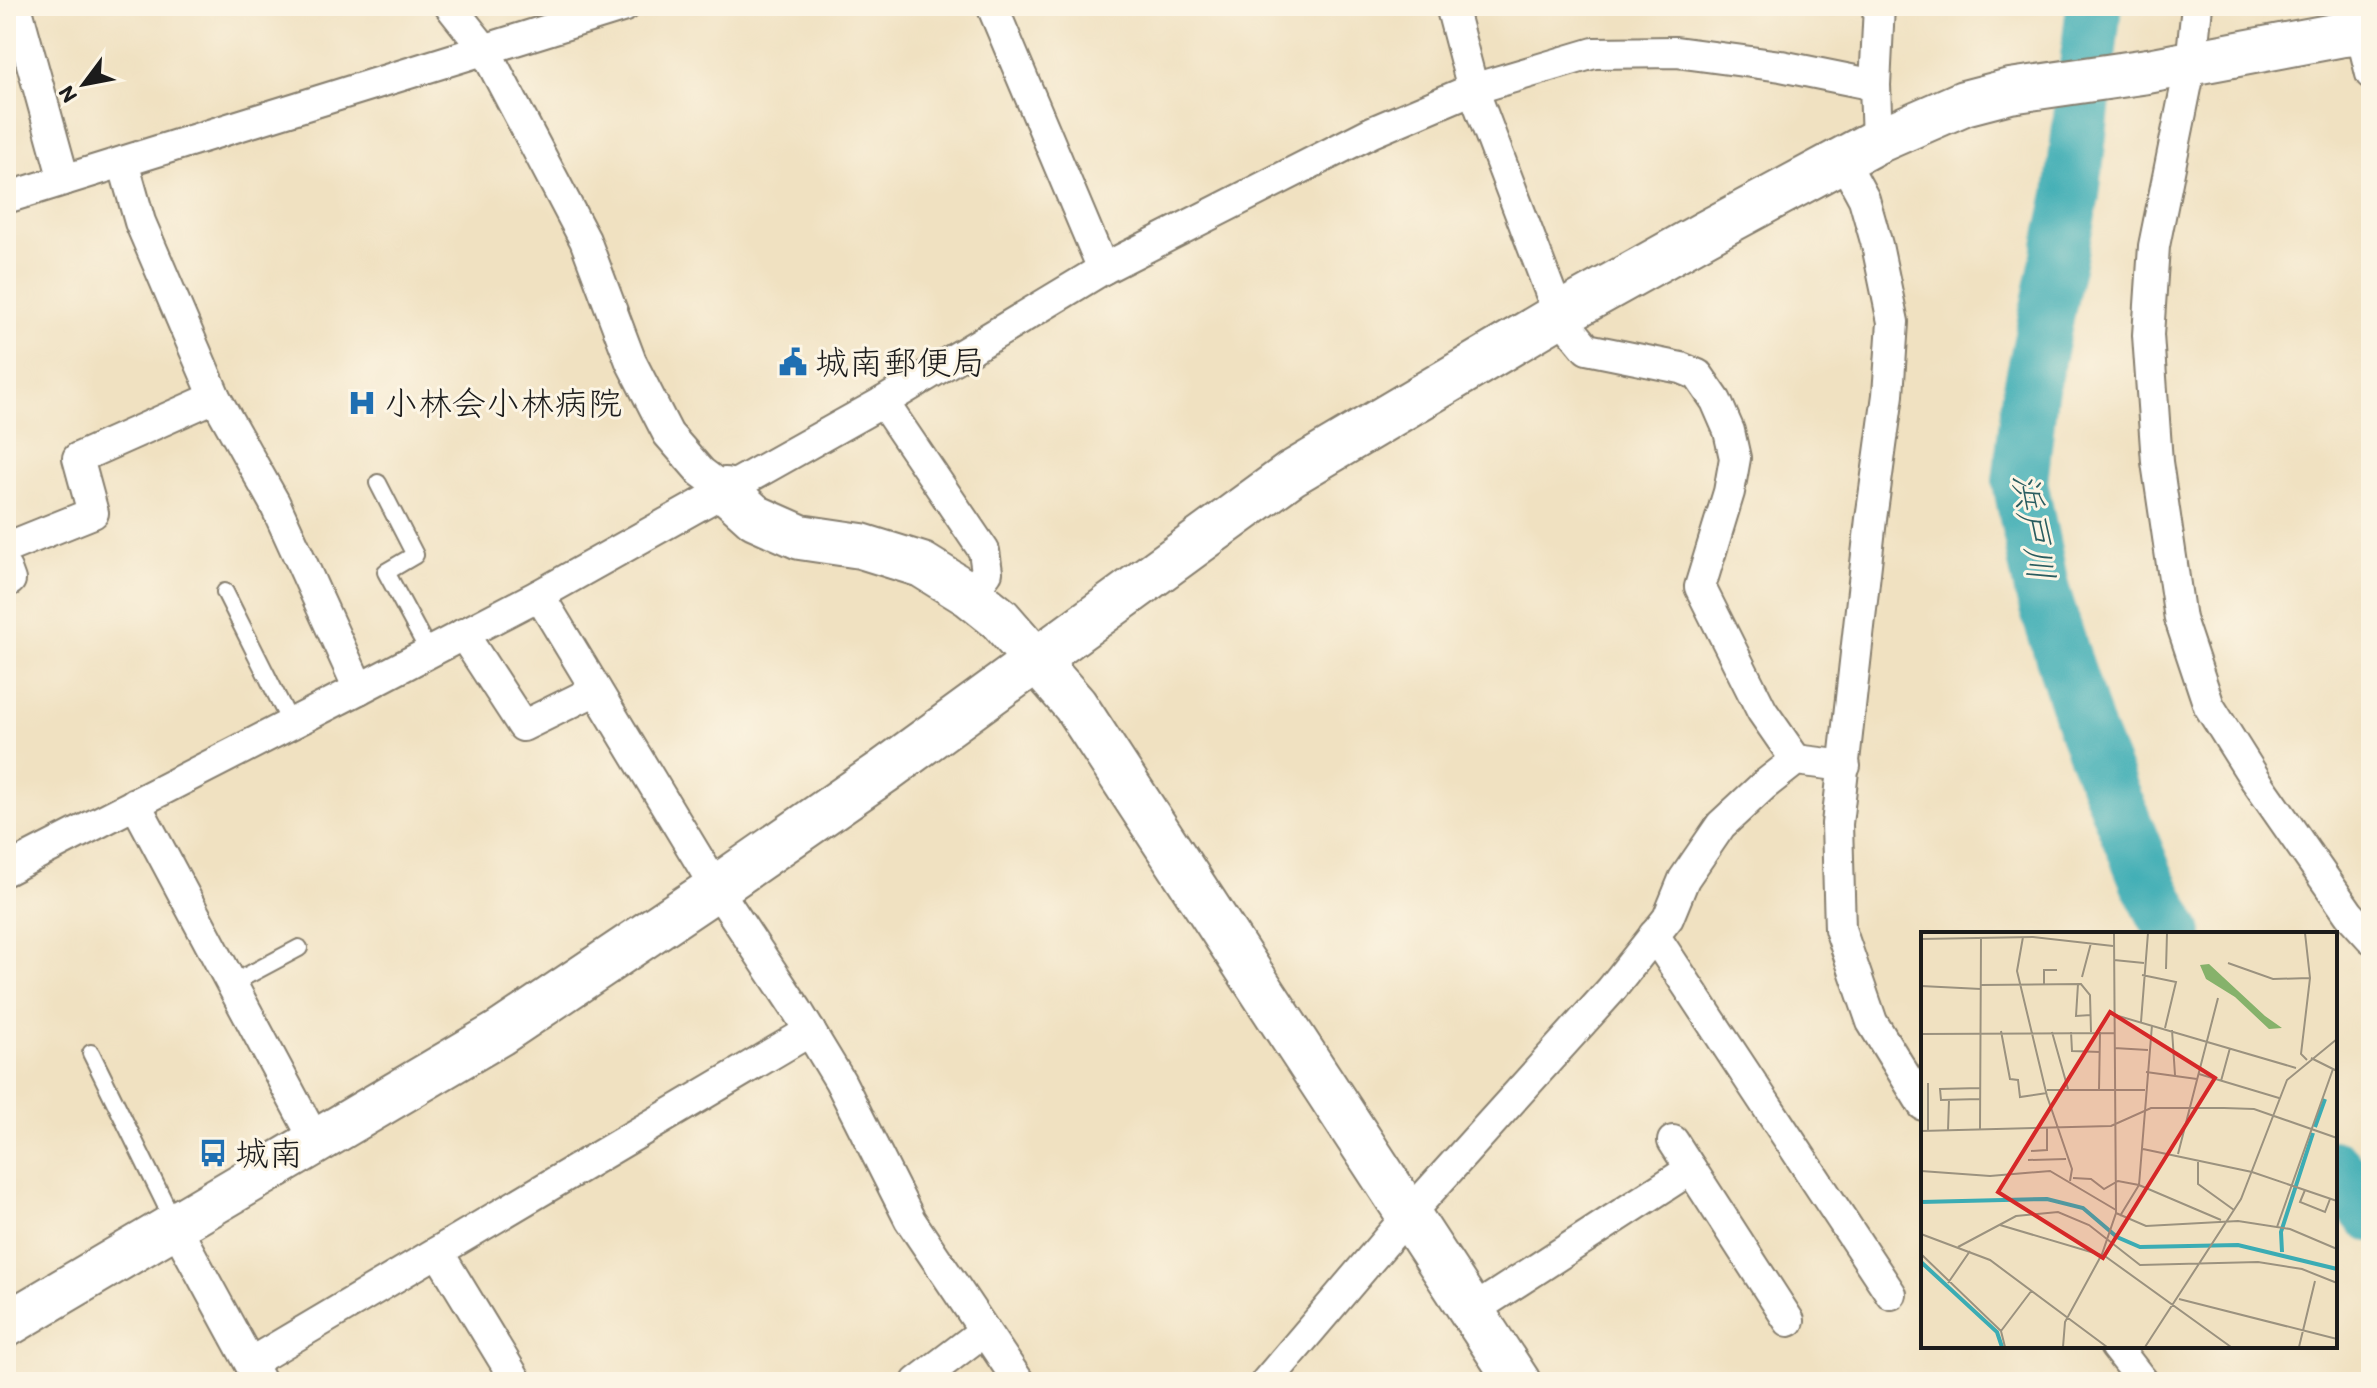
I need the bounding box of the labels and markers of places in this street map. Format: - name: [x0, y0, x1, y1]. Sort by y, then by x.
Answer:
- place label: 城南郵便局: [815, 342, 985, 383]
- public building icon: 城南郵便局: [778, 347, 808, 377]
- place label: 小林会小林病院: [384, 383, 622, 424]
- hospital icon: 小林会小林病院: [347, 388, 377, 418]
- place label: 城南: [235, 1133, 303, 1174]
- bus stop icon: 城南: [198, 1138, 228, 1168]

